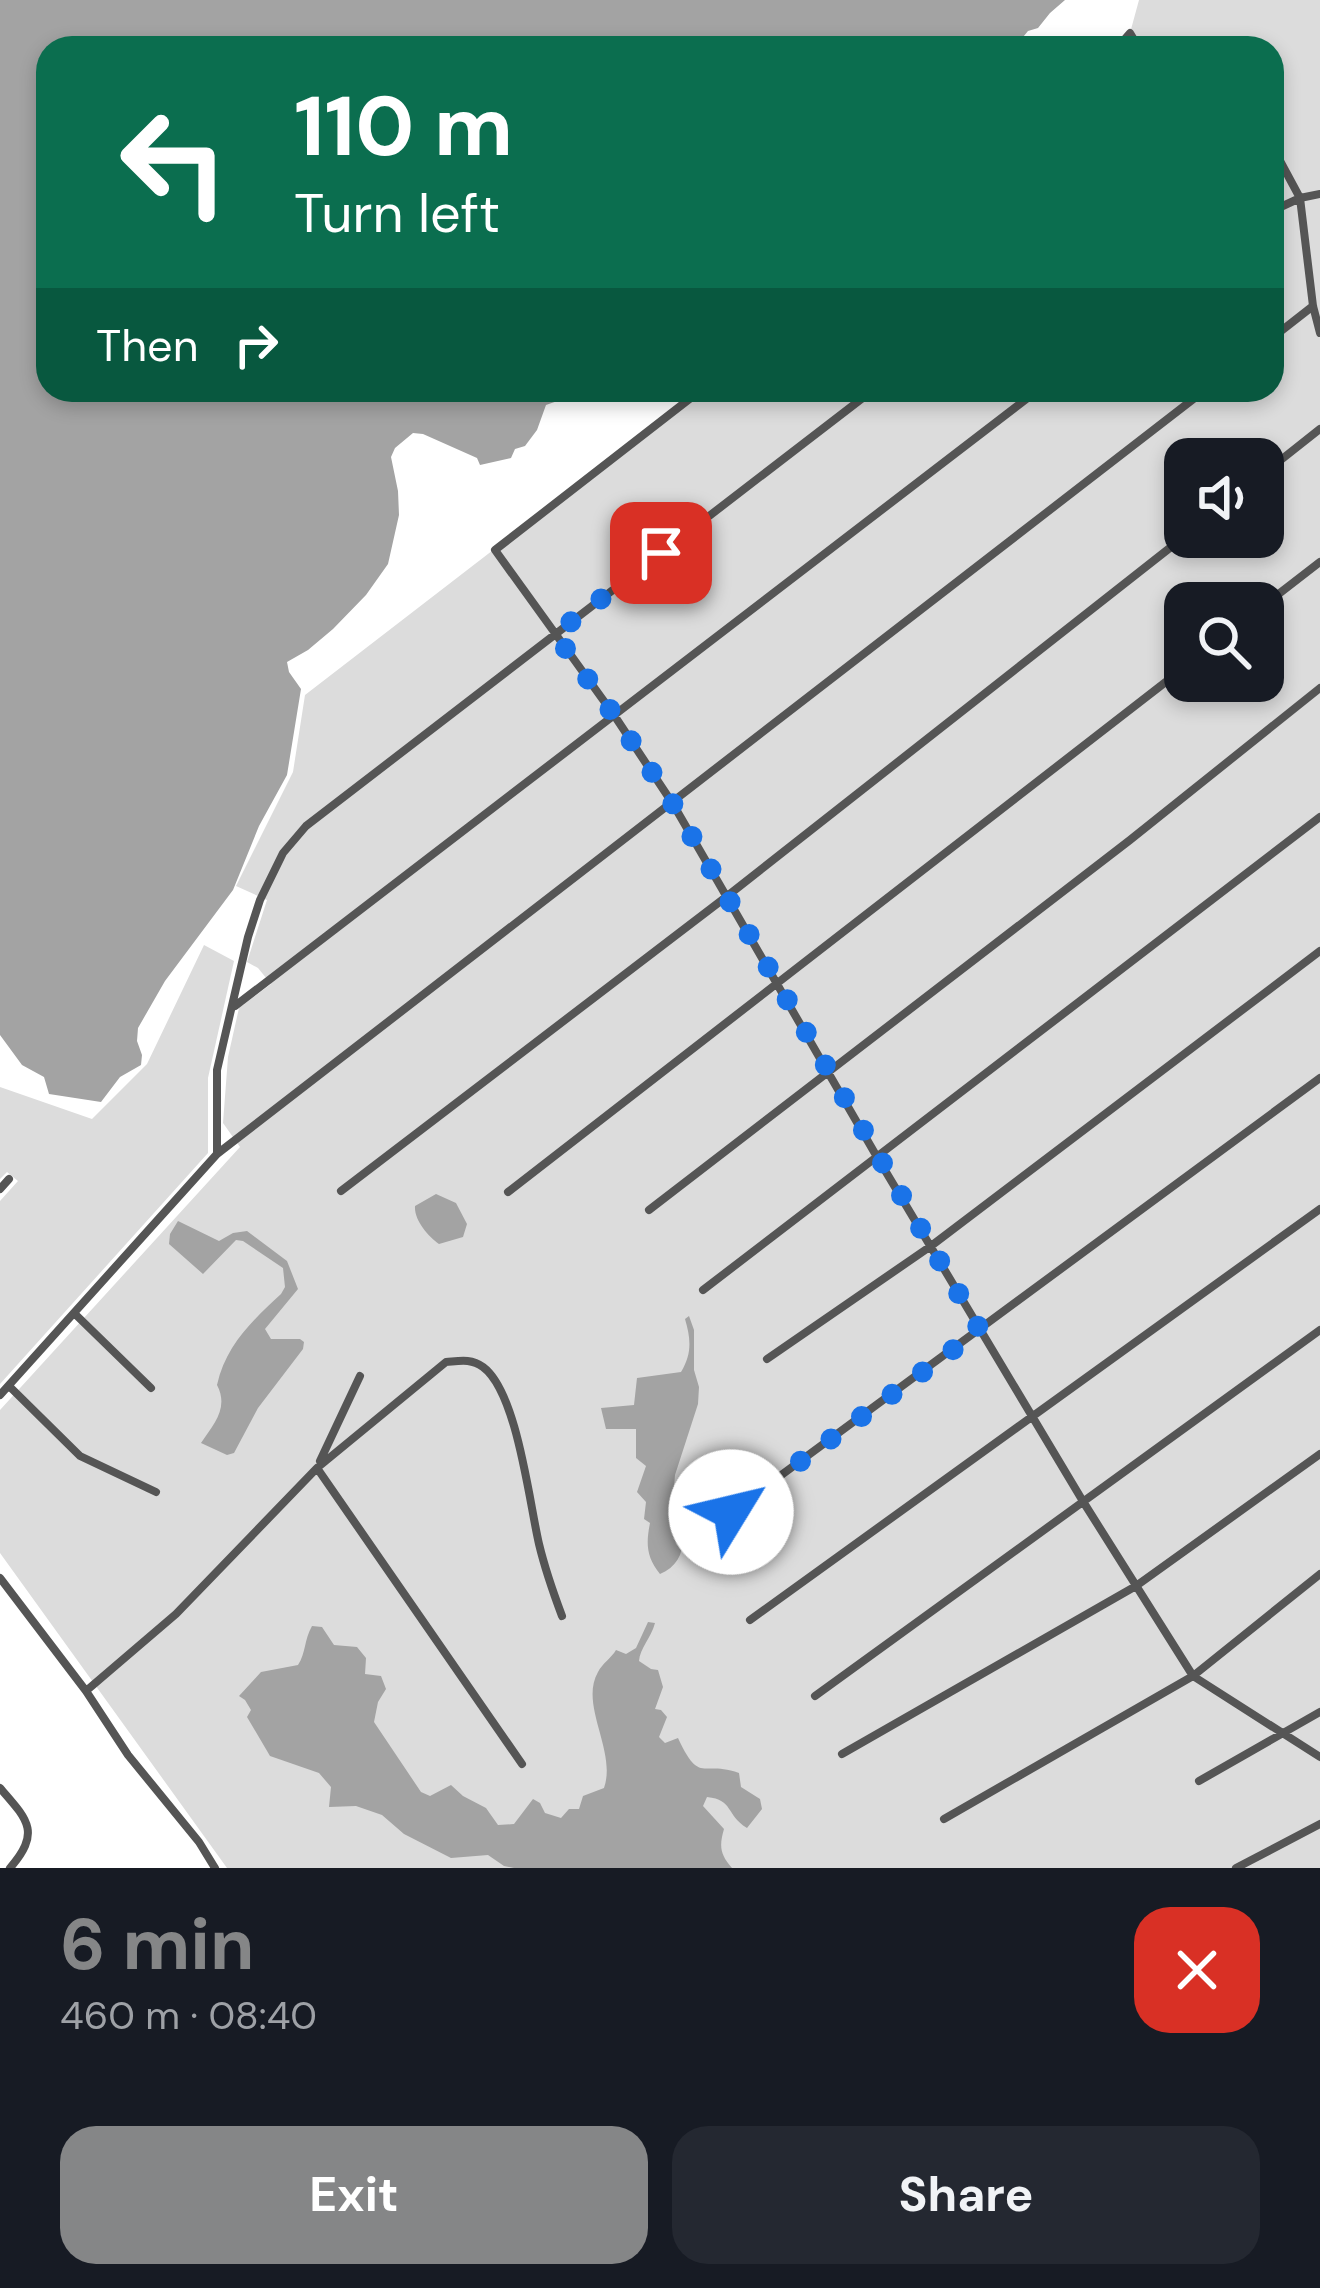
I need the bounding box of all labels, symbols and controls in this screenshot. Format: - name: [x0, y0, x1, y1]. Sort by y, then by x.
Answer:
- text: 110 m: [294, 72, 513, 181]
- icon: left: [96, 84, 252, 240]
- text: Turn left: [294, 178, 500, 249]
- icon: right: [223, 312, 289, 378]
- text: Then: [96, 316, 199, 375]
- map controls: [1164, 438, 1284, 702]
- button: sound: [1164, 438, 1284, 558]
- pin: [610, 502, 712, 604]
- icon: arrive: [628, 520, 694, 586]
- button: search: [1164, 582, 1284, 702]
- position arrow: [668, 1449, 794, 1575]
- text: 6 min: [60, 1898, 254, 1991]
- button: close: [1134, 1907, 1260, 2033]
- text: 460 m · 08:40: [60, 1990, 317, 2041]
- button: Exit: [60, 2126, 648, 2264]
- button: Share: [672, 2126, 1260, 2264]

